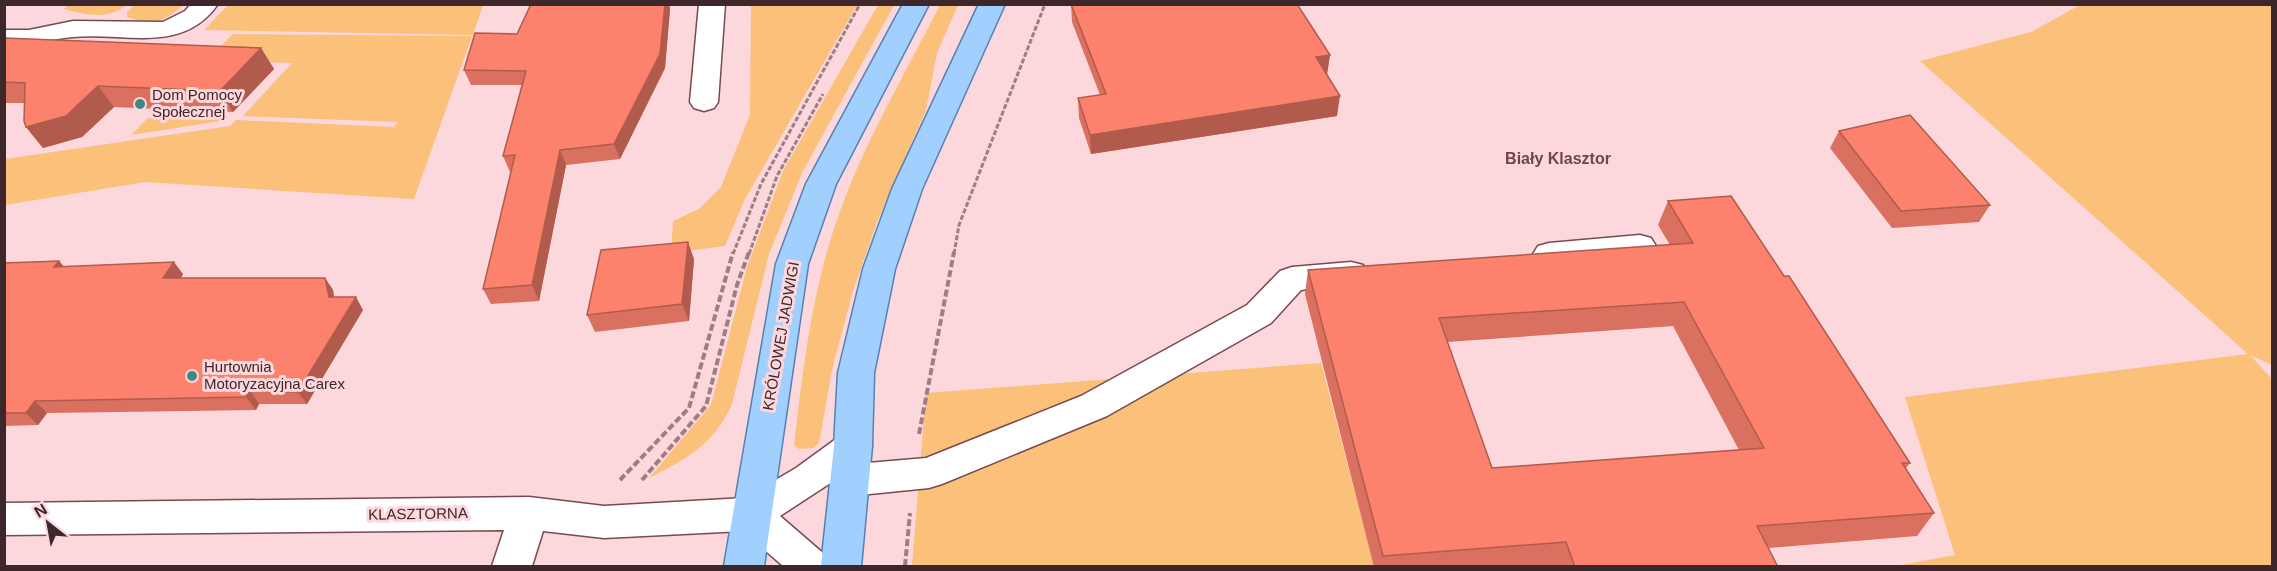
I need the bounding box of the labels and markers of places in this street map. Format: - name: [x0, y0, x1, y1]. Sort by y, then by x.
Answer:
- place label: Dom Pomocy Społecznej: [152, 86, 243, 120]
- marker: Dom Pomocy Społecznej: [133, 97, 147, 111]
- place label: Hurtownia Motoryzacyjna Carex: [204, 358, 345, 392]
- marker: Hurtownia Motoryzacyjna Carex: [185, 369, 199, 383]

